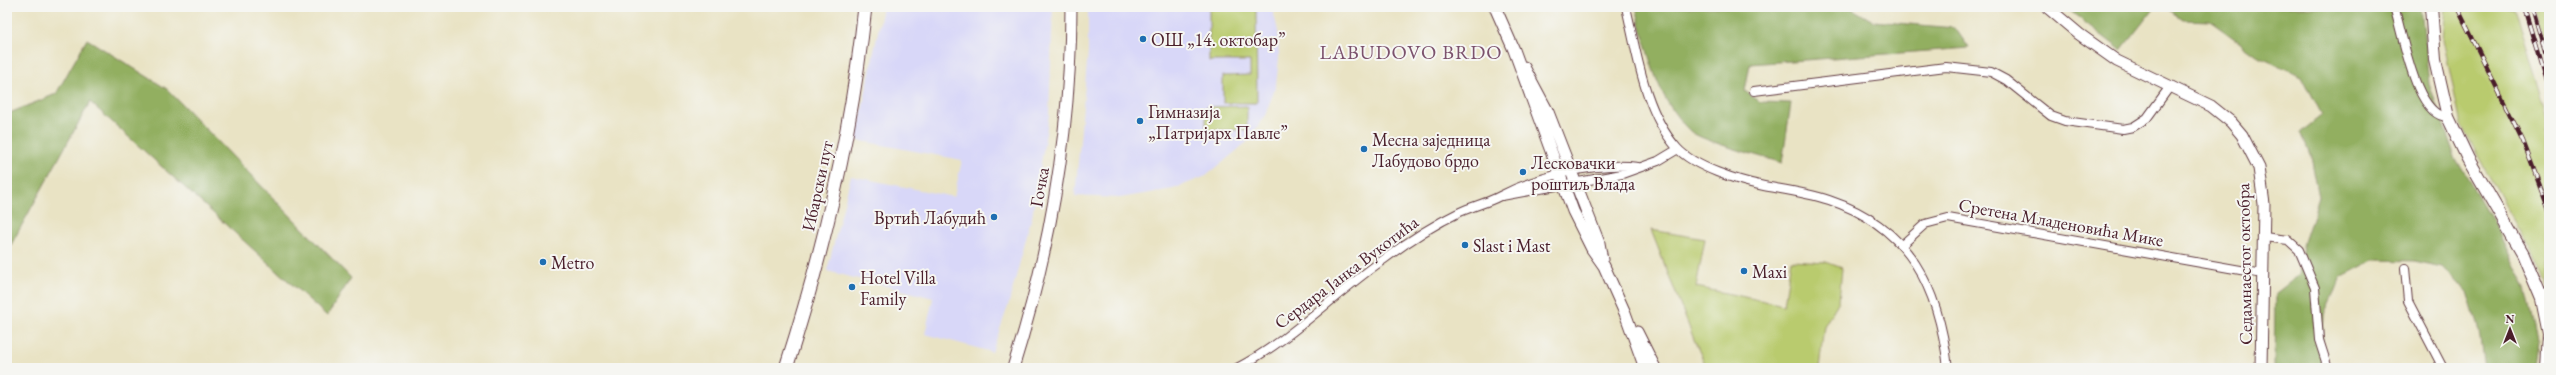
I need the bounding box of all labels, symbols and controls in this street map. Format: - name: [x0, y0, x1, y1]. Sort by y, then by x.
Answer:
- place label: ОШ „14. октобар”: [1151, 28, 1286, 51]
- marker: ОШ „14. октобар”: [1138, 34, 1148, 44]
- district label: LABUDOVO BRDO: [1320, 39, 1503, 65]
- place label: Гимназија „Патријарх Павле”: [1148, 100, 1288, 144]
- marker: Гимназија „Патријарх Павле”: [1135, 116, 1145, 126]
- place label: Месна заједница Лабудово брдо: [1372, 128, 1491, 172]
- street label: Ибарски пут: [796, 138, 838, 233]
- marker: Месна заједница Лабудово брдо: [1359, 144, 1369, 154]
- place label: Лесковачки роштиљ Влада: [1531, 151, 1636, 195]
- street label: Гочка: [1024, 164, 1054, 209]
- marker: Лесковачки роштиљ Влада: [1518, 167, 1528, 177]
- street label: Седамнаестог октобра: [2231, 182, 2257, 345]
- street label: Сретена Младеновића Мике: [1957, 193, 2165, 251]
- place label: Вртић Лабудић: [874, 206, 986, 229]
- street label: Сердара Јанка Вукотића: [1269, 210, 1423, 334]
- marker: Вртић Лабудић: [989, 212, 999, 222]
- place label: Slast i Mast: [1473, 234, 1551, 257]
- marker: Slast i Mast: [1460, 240, 1470, 250]
- place label: Metro: [551, 251, 595, 274]
- marker: Metro: [538, 257, 548, 267]
- place label: Maxi: [1752, 260, 1788, 283]
- place label: Hotel Villa Family: [860, 266, 937, 310]
- marker: Maxi: [1739, 266, 1749, 276]
- marker: Hotel Villa Family: [847, 282, 857, 292]
- north arrow: [2490, 309, 2530, 349]
- text: N: [2506, 312, 2515, 326]

